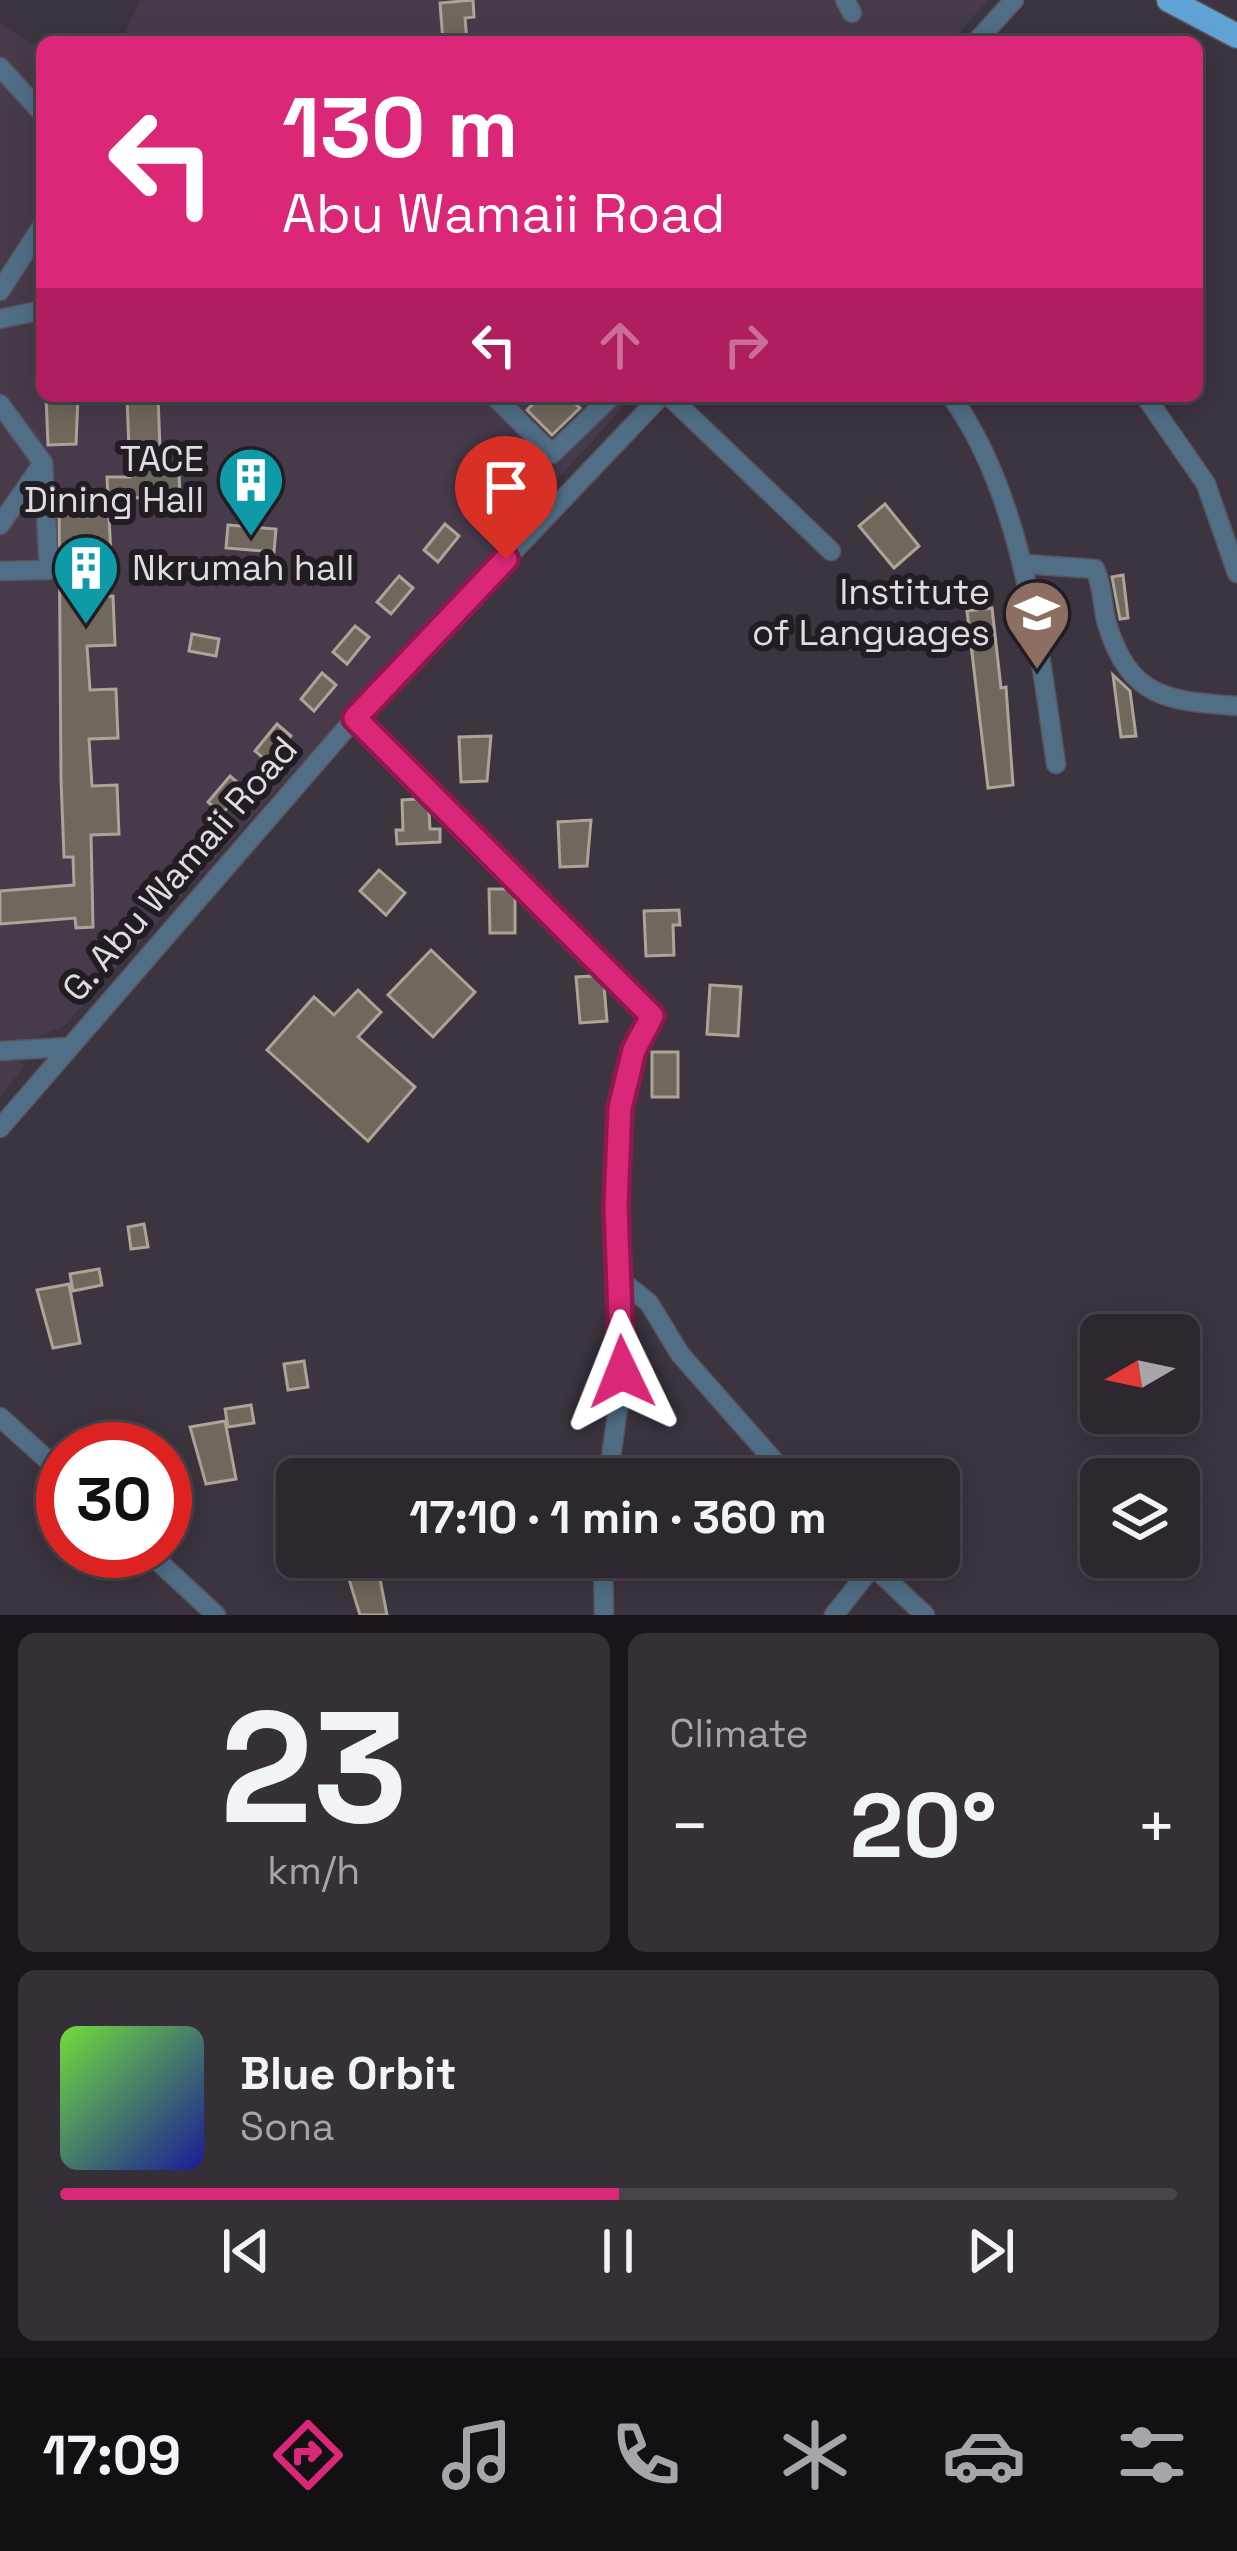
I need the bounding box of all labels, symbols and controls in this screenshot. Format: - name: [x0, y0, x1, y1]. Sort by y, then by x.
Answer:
- text: 130 m: [282, 74, 519, 182]
- icon: left: [84, 84, 240, 240]
- text: Abu Wamaii Road: [282, 179, 725, 248]
- icon: left: [461, 312, 527, 378]
- icon: ahead: [587, 312, 653, 378]
- icon: right: [713, 312, 779, 378]
- place label: TACE Dining Hall: [24, 436, 204, 523]
- pin: [455, 436, 557, 559]
- building icon: TACE Dining Hall: [216, 445, 286, 539]
- icon: arrive: [473, 454, 539, 520]
- building icon: Nkrumah hall: [51, 533, 121, 627]
- place label: Nkrumah hall: [132, 545, 354, 591]
- place label: Institute of Languages: [752, 569, 990, 656]
- school or university icon: Institute of Languages: [1002, 578, 1072, 672]
- street label: G. Abu Wamaii Road: [52, 727, 308, 1011]
- position arrow: [559, 1309, 685, 1435]
- north arrow: [1080, 1314, 1200, 1434]
- map controls: [1080, 1314, 1200, 1578]
- speed limit sign: 30: [36, 1422, 192, 1578]
- button: layers: [1080, 1458, 1200, 1578]
- text: 17:10 · 1 min · 360 m: [409, 1489, 827, 1546]
- text: 23: [220, 1668, 408, 1868]
- text: Climate: [670, 1709, 809, 1758]
- text: 20°: [850, 1768, 997, 1883]
- text: −: [670, 1784, 710, 1868]
- text: +: [1136, 1784, 1177, 1868]
- text: km/h: [267, 1846, 360, 1895]
- text: Blue Orbit: [240, 2045, 456, 2102]
- text: Sona: [240, 2102, 334, 2151]
- icon: previous: [213, 2218, 279, 2284]
- icon: pause: [585, 2218, 651, 2284]
- icon: next: [958, 2218, 1024, 2284]
- icon: directions: [266, 2413, 350, 2497]
- icon: music: [435, 2413, 519, 2497]
- icon: phone: [604, 2413, 688, 2497]
- icon: climate: [773, 2413, 857, 2497]
- icon: car: [942, 2413, 1026, 2497]
- icon: filters: [1110, 2413, 1194, 2497]
- text: 17:09: [42, 2421, 181, 2490]

